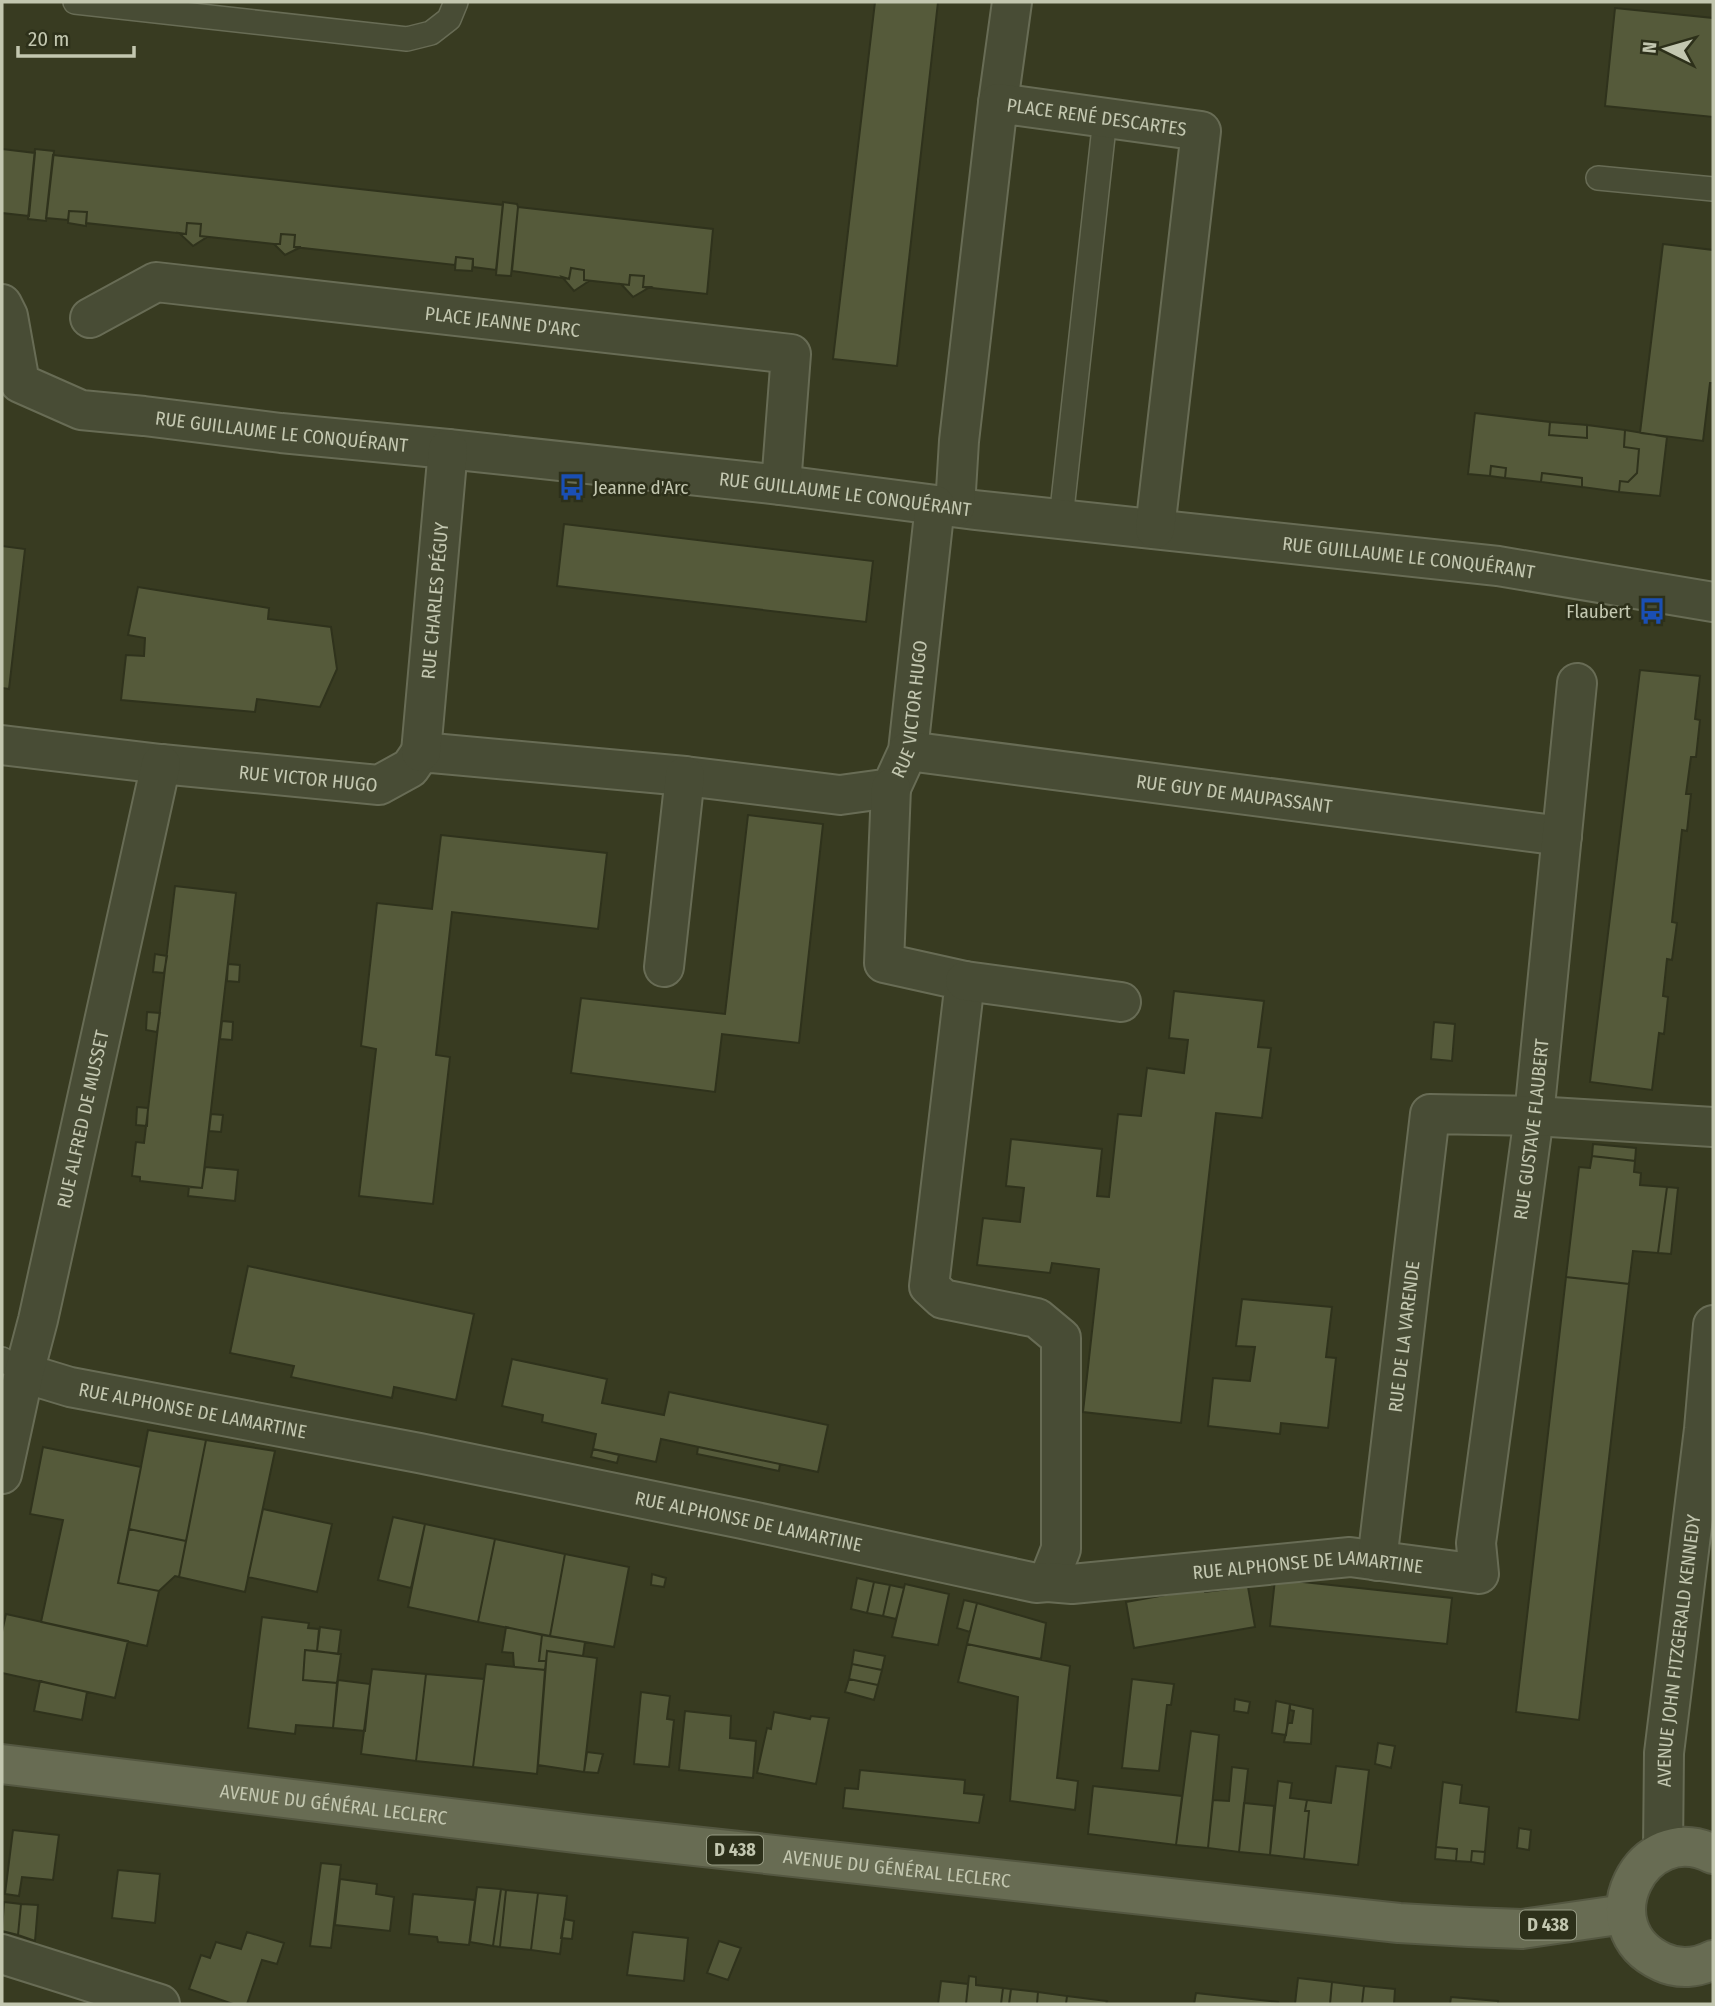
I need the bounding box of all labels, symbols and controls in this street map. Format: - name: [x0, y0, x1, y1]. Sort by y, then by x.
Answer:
- scale bar: [18, 14, 133, 58]
- north arrow: [1631, 14, 1701, 84]
- text: 20 m: [28, 26, 69, 52]
- text: N: [1638, 41, 1662, 54]
- street label: PLACE RENÉ DESCARTES: [1005, 93, 1188, 140]
- street label: PLACE JEANNE D'ARC: [424, 301, 582, 342]
- street label: RUE GUILLAUME LE CONQUÉRANT: [154, 406, 409, 457]
- street label: RUE GUILLAUME LE CONQUÉRANT: [718, 467, 973, 521]
- bus stop icon: Jeanne d'Arc: [557, 472, 587, 502]
- place label: Jeanne d'Arc: [593, 476, 688, 499]
- street label: RUE CHARLES PÉGUY: [416, 521, 453, 680]
- street label: RUE GUILLAUME LE CONQUÉRANT: [1281, 531, 1537, 584]
- bus stop icon: Flaubert: [1637, 596, 1667, 626]
- place label: Flaubert: [1566, 600, 1632, 623]
- street label: RUE VICTOR HUGO: [886, 639, 932, 781]
- street label: RUE VICTOR HUGO: [238, 760, 379, 796]
- street label: RUE GUY DE MAUPASSANT: [1135, 769, 1334, 818]
- street label: RUE ALFRED DE MUSSET: [52, 1028, 113, 1210]
- street label: RUE GUSTAVE FLAUBERT: [1509, 1037, 1553, 1221]
- street label: RUE DE LA VARENDE: [1383, 1259, 1424, 1414]
- street label: RUE ALPHONSE DE LAMARTINE: [77, 1377, 309, 1443]
- street label: RUE ALPHONSE DE LAMARTINE: [633, 1486, 865, 1556]
- street label: AVENUE JOHN FITZGERALD KENNEDY: [1652, 1513, 1705, 1787]
- street label: RUE ALPHONSE DE LAMARTINE: [1192, 1545, 1425, 1584]
- street label: AVENUE DU GÉNÉRAL LECLERC: [219, 1779, 449, 1829]
- road number: D 438: [707, 1836, 763, 1864]
- street label: AVENUE DU GÉNÉRAL LECLERC: [782, 1844, 1012, 1892]
- road number: D 438: [1520, 1910, 1576, 1940]

